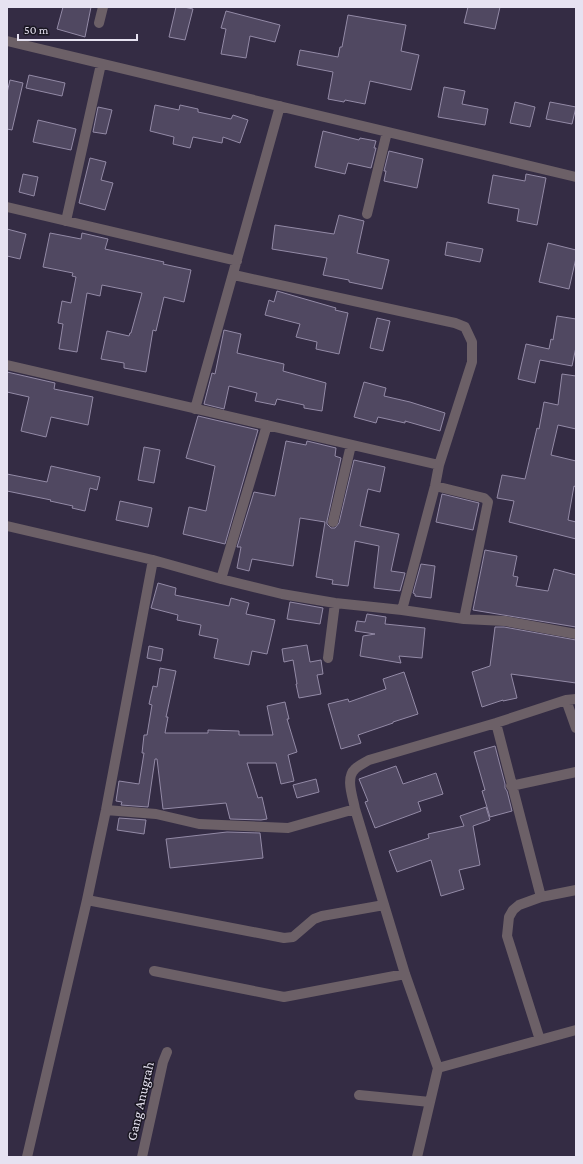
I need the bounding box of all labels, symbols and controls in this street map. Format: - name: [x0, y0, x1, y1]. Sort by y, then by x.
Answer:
- scale bar: [18, 16, 137, 42]
- text: 50 m: [24, 23, 49, 37]
- street label: Gang Anugrah: [123, 1059, 157, 1142]

